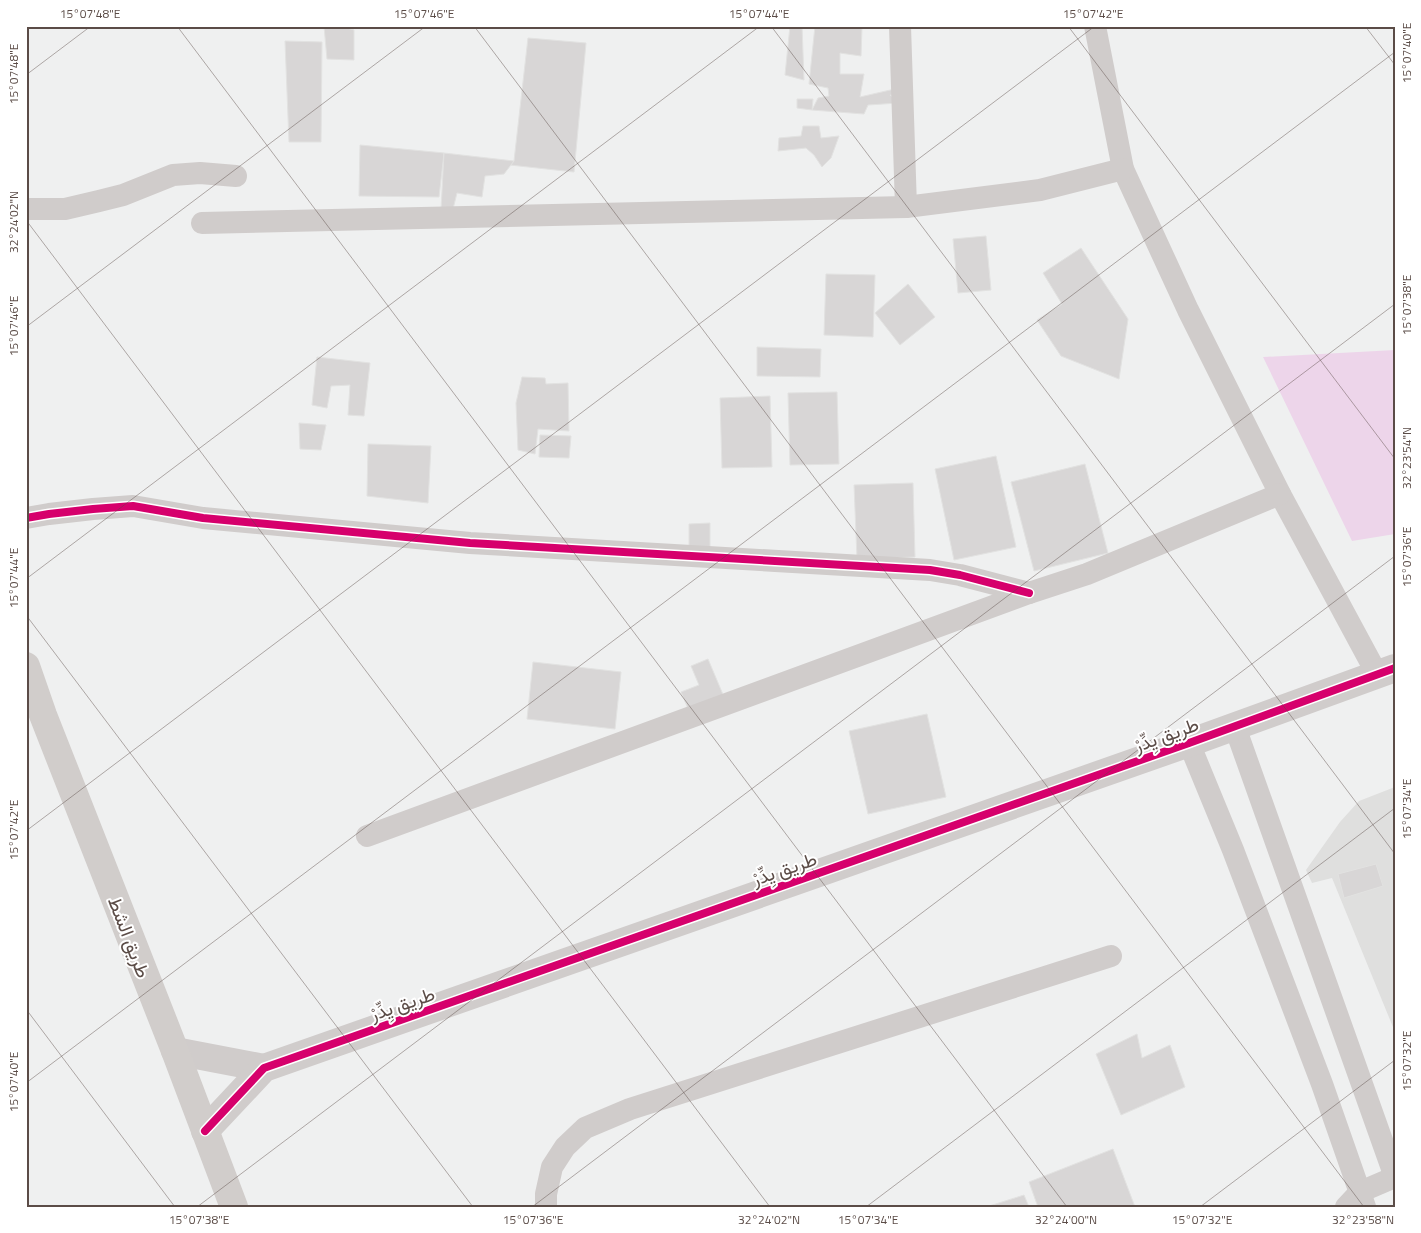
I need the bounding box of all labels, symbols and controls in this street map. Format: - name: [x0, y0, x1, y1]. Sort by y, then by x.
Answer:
- text: 15°07'48"E: [60, 4, 121, 23]
- text: 15°07'46"E: [394, 4, 455, 23]
- text: 15°07'44"E: [729, 4, 790, 23]
- text: 15°07'42"E: [1063, 4, 1124, 23]
- text: 15°07'40"E: [1397, 22, 1416, 83]
- text: 15°07'48"E: [4, 43, 23, 104]
- text: 32°24'02"N: [4, 191, 23, 253]
- text: 15°07'38"E: [1397, 274, 1416, 335]
- text: 15°07'46"E: [4, 295, 23, 356]
- text: 32°23'54"N: [1397, 427, 1416, 489]
- text: 15°07'36"E: [1397, 526, 1416, 587]
- text: 15°07'44"E: [4, 547, 23, 608]
- street label: طريق يِدِّرْ: [1129, 709, 1203, 760]
- text: 15°07'34"E: [1397, 778, 1416, 839]
- text: 15°07'42"E: [4, 799, 23, 860]
- street label: طريق يِدِّرْ: [747, 843, 821, 894]
- street label: طريق الشط: [101, 892, 159, 982]
- street label: طريق يِدِّرْ: [365, 978, 439, 1029]
- text: 15°07'32"E: [1397, 1030, 1416, 1091]
- text: 15°07'40"E: [4, 1051, 23, 1112]
- text: 15°07'38"E: [169, 1210, 230, 1229]
- text: 15°07'36"E: [503, 1210, 564, 1229]
- text: 32°24'02"N: [738, 1210, 800, 1229]
- text: 15°07'34"E: [838, 1210, 899, 1229]
- text: 32°24'00"N: [1035, 1210, 1097, 1229]
- text: 15°07'32"E: [1172, 1210, 1233, 1229]
- text: 32°23'58"N: [1332, 1210, 1394, 1229]

